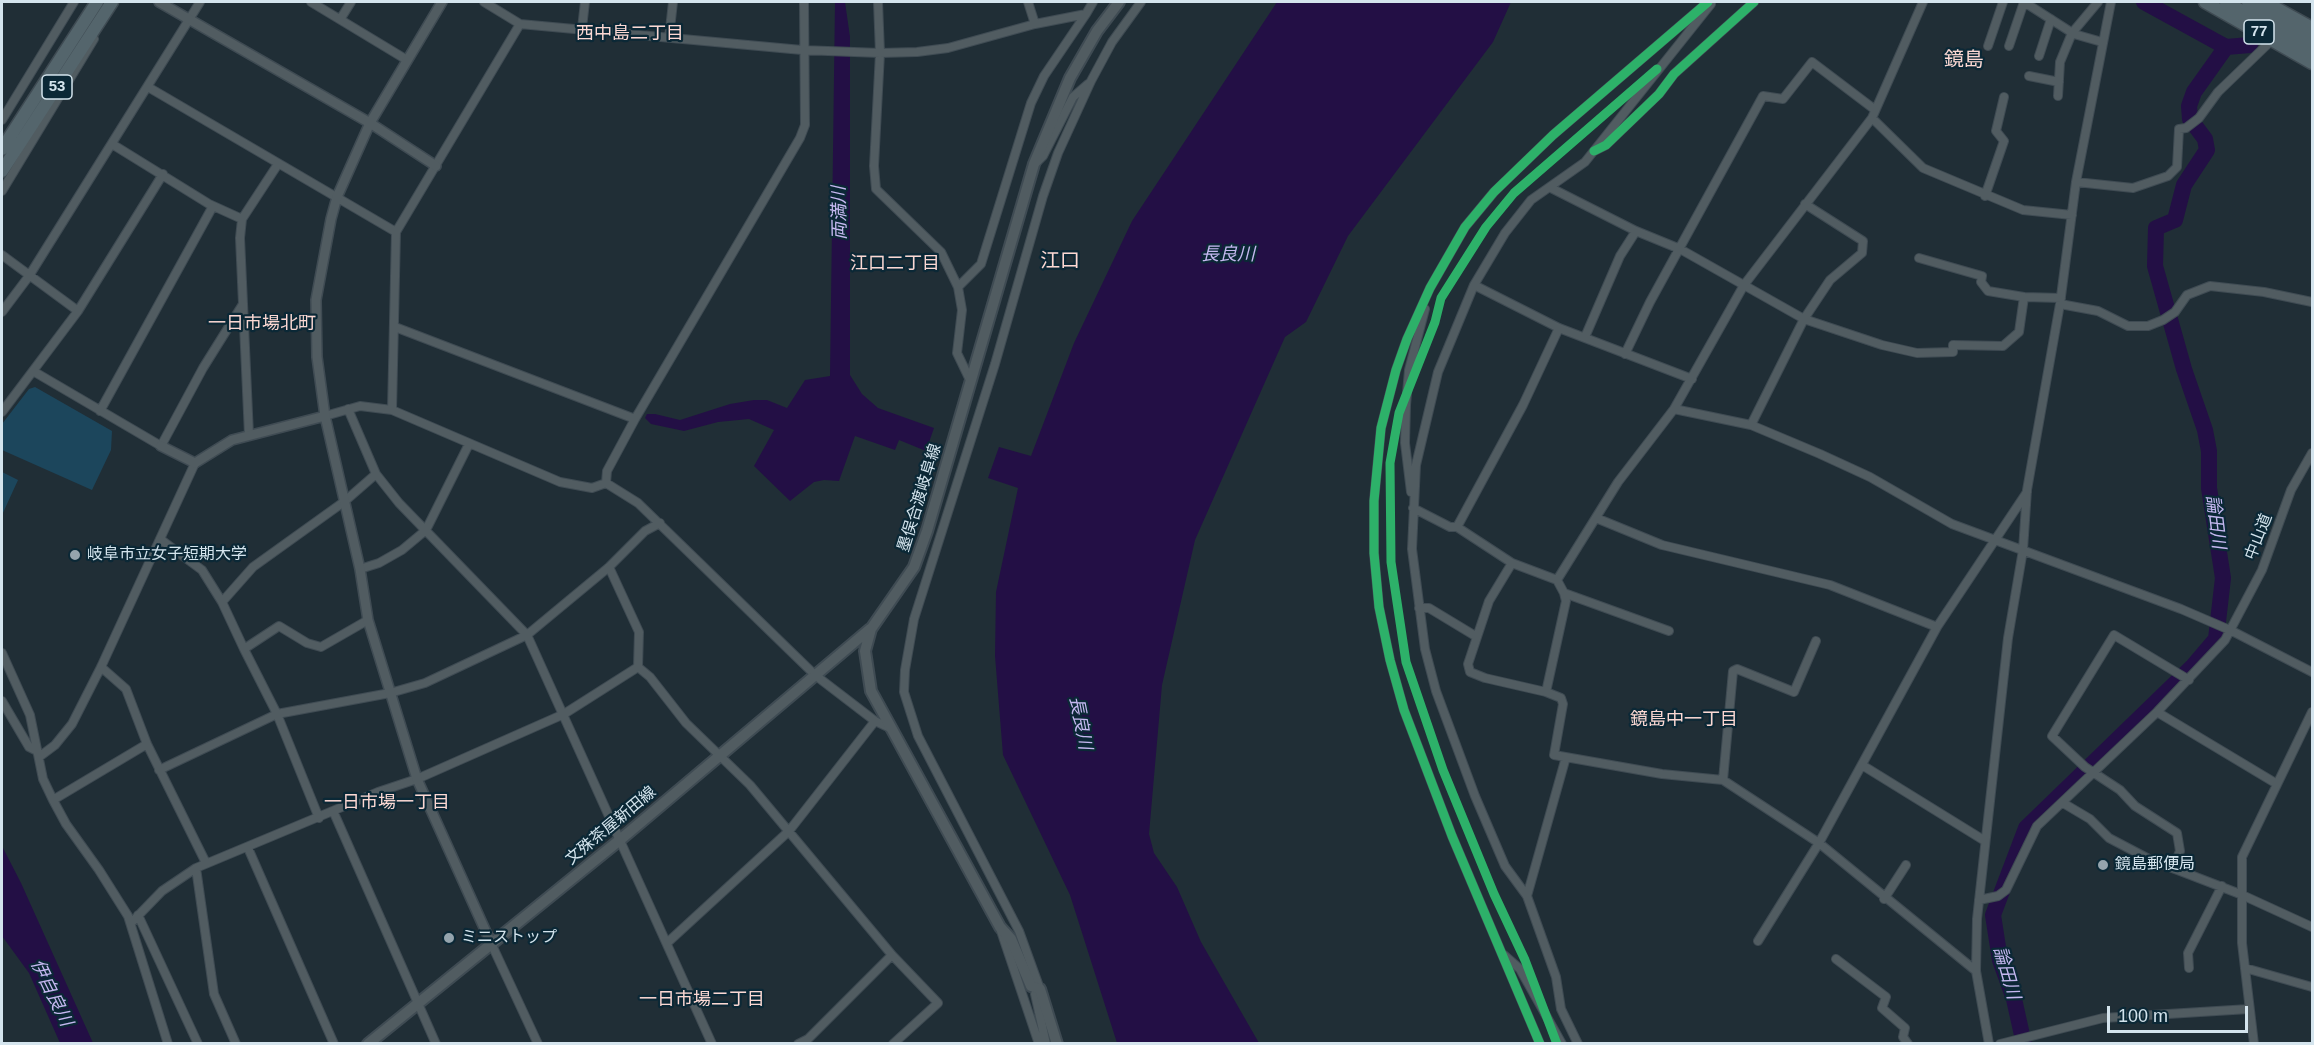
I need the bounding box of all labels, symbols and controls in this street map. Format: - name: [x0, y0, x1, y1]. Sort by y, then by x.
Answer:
- road number: 77: [2244, 20, 2274, 44]
- district label: 西中島二丁目: [576, 23, 684, 45]
- district label: 鏡島: [1944, 48, 1984, 72]
- road number: 53: [42, 75, 72, 99]
- water label: 両満川: [829, 186, 851, 240]
- water label: 長良川: [1201, 244, 1255, 266]
- district label: 江口: [1040, 249, 1080, 273]
- district label: 江口二丁目: [850, 253, 940, 275]
- district label: 一日市場北町: [208, 313, 316, 335]
- street label: 墨俣合渡岐阜線: [894, 442, 946, 554]
- water label: 論田川: [2201, 494, 2229, 550]
- street label: 中山道: [2241, 511, 2277, 563]
- place label: 岐阜市立女子短期大学: [87, 545, 247, 565]
- marker: 岐阜市立女子短期大学: [68, 548, 82, 562]
- water label: 長良川: [1064, 694, 1096, 752]
- district label: 鏡島中一丁目: [1630, 709, 1738, 731]
- street label: 文殊茶屋新田線: [562, 783, 660, 869]
- district label: 一日市場一丁目: [324, 792, 450, 814]
- place label: 鏡島郵便局: [2115, 855, 2195, 875]
- marker: 鏡島郵便局: [2096, 858, 2110, 872]
- place label: ミニストップ: [461, 928, 557, 948]
- marker: ミニストップ: [442, 931, 456, 945]
- water label: 論田川: [1988, 944, 2024, 1002]
- water label: 伊自良川: [26, 956, 76, 1030]
- district label: 一日市場二丁目: [639, 989, 765, 1011]
- scale bar: [2110, 994, 2251, 1032]
- text: 100 m: [2118, 1006, 2168, 1026]

